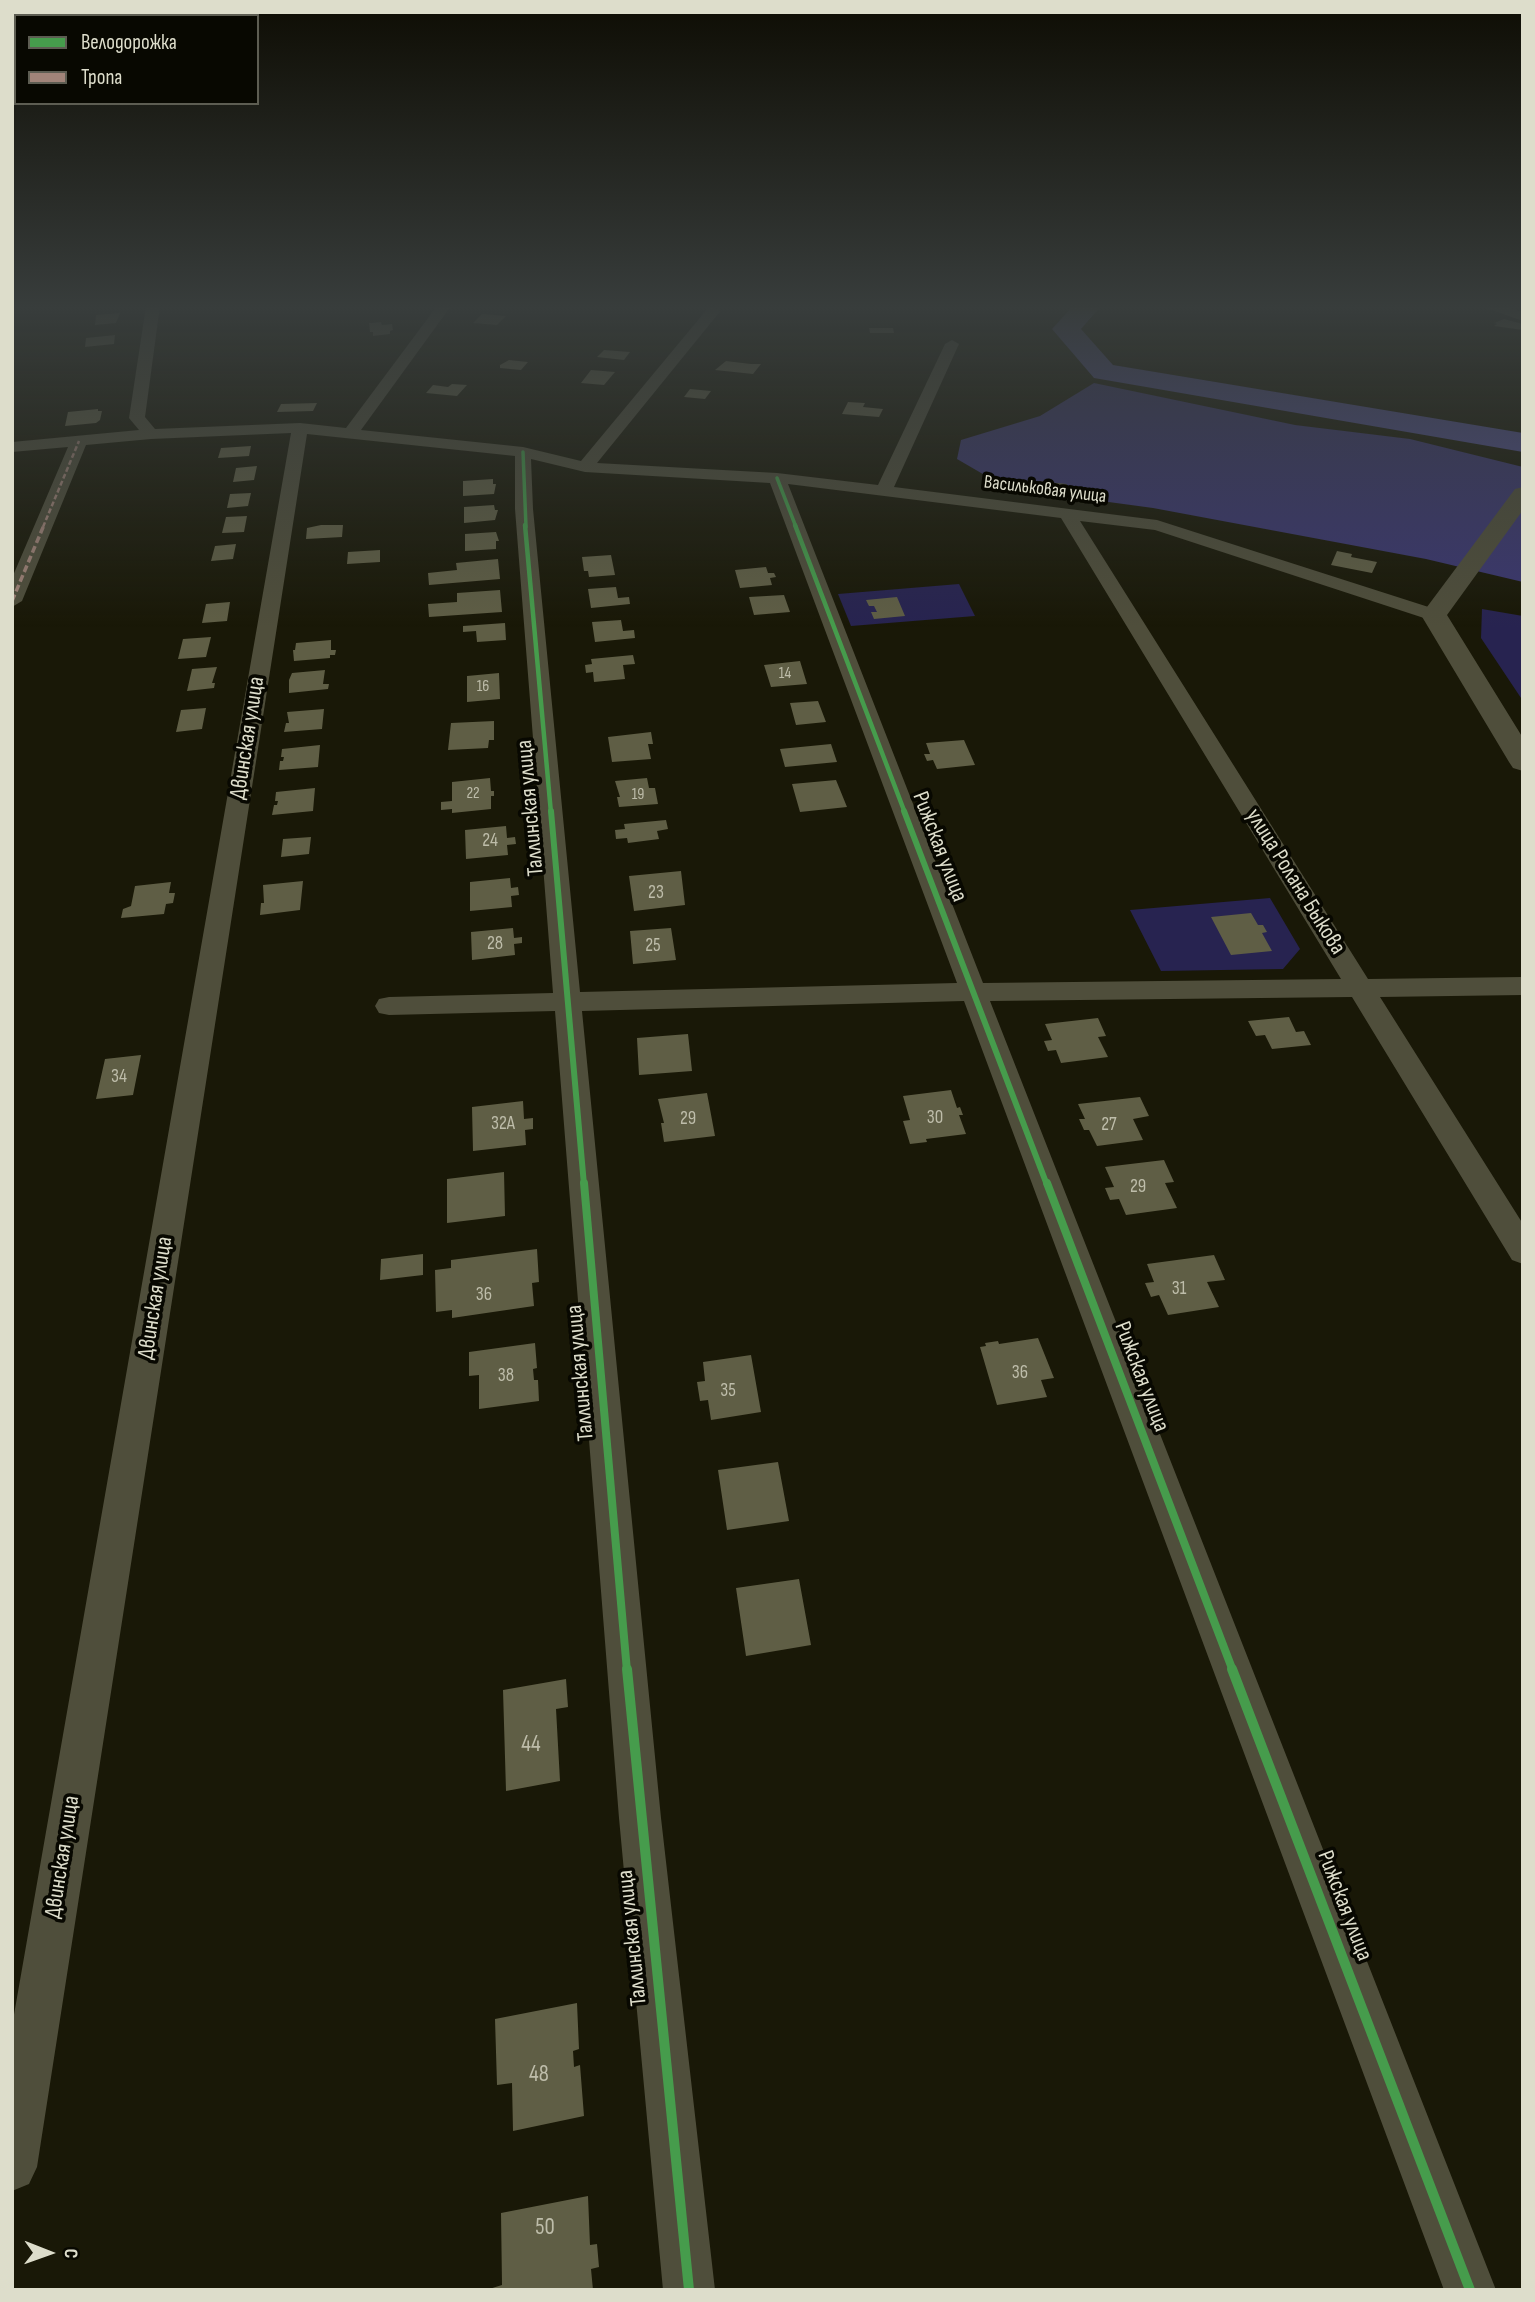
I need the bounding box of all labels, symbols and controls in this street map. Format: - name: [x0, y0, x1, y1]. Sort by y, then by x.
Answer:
- legend: [14, 14, 259, 105]
- text: Велодорожка: [81, 30, 177, 55]
- text: Тропа: [81, 65, 122, 90]
- street label: Васильковая улица: [983, 471, 1107, 509]
- house number: 14: [779, 664, 791, 684]
- street label: Двинская улица: [225, 675, 271, 801]
- house number: 16: [477, 677, 489, 697]
- street label: Таллинская улица: [511, 739, 551, 877]
- house number: 22: [466, 784, 480, 804]
- house number: 19: [632, 785, 644, 805]
- street label: Рижская улица: [905, 788, 973, 906]
- street label: улица Ролана Быкова: [1239, 804, 1351, 960]
- house number: 24: [482, 830, 498, 852]
- house number: 23: [648, 882, 664, 904]
- house number: 28: [487, 933, 503, 955]
- house number: 25: [645, 935, 661, 957]
- house number: 34: [111, 1066, 127, 1088]
- house number: 30: [927, 1107, 943, 1129]
- house number: 29: [680, 1108, 696, 1130]
- house number: 32А: [491, 1113, 515, 1135]
- house number: 27: [1101, 1114, 1117, 1136]
- house number: 29: [1130, 1176, 1146, 1198]
- street label: Двинская улица: [133, 1235, 179, 1361]
- house number: 31: [1172, 1278, 1186, 1300]
- house number: 36: [476, 1284, 492, 1306]
- street label: Таллинская улица: [561, 1304, 601, 1442]
- street label: Рижская улица: [1107, 1318, 1175, 1436]
- house number: 36: [1012, 1362, 1028, 1384]
- house number: 38: [498, 1365, 514, 1387]
- house number: 35: [720, 1380, 736, 1402]
- house number: 44: [521, 1731, 541, 1759]
- street label: Двинская улица: [40, 1794, 86, 1920]
- street label: Рижская улица: [1310, 1847, 1378, 1965]
- street label: Таллинская улица: [612, 1869, 654, 2007]
- house number: 48: [529, 2061, 549, 2089]
- house number: 50: [535, 2214, 555, 2242]
- north arrow: [14, 2218, 84, 2288]
- text: С: [59, 2248, 82, 2258]

